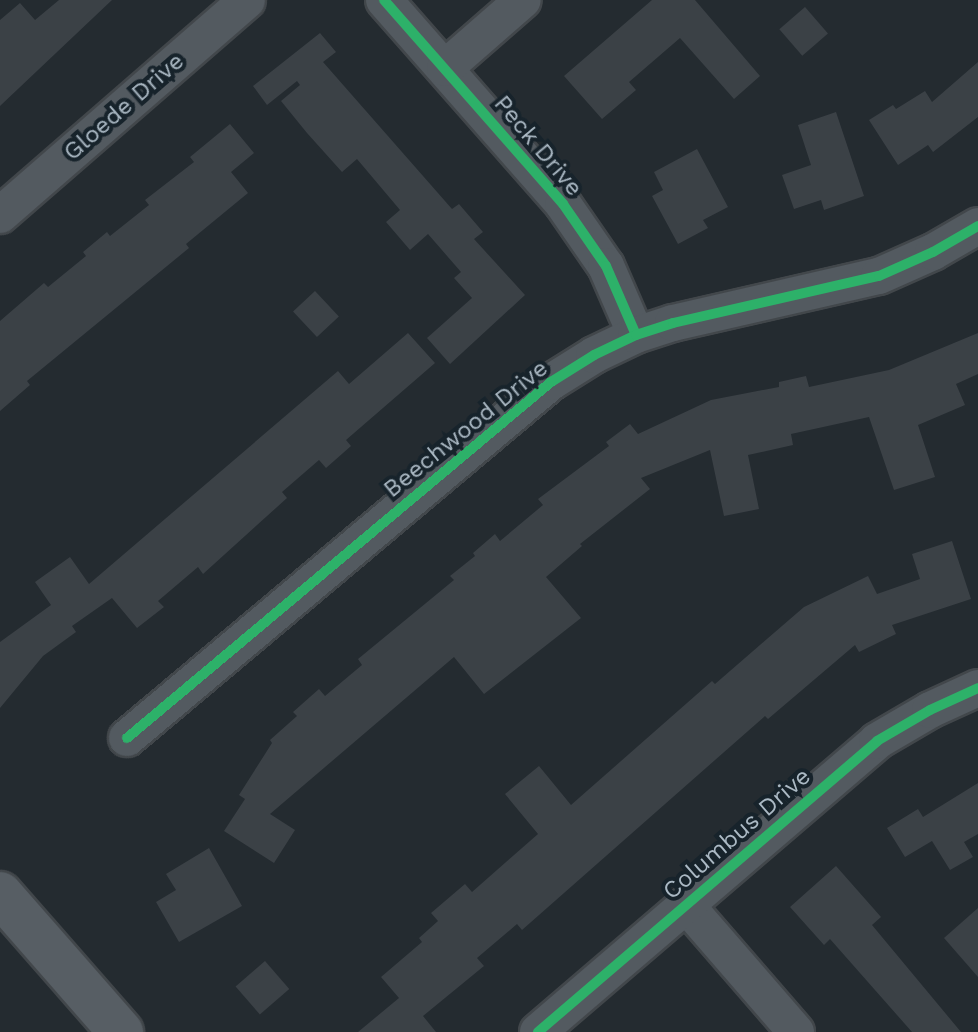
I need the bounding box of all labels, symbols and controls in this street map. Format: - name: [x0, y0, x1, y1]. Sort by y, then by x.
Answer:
- street label: Gloede Drive: [58, 47, 190, 167]
- street label: Peck Drive: [487, 90, 589, 202]
- street label: Beechwood Drive: [378, 354, 554, 504]
- street label: Columbus Drive: [657, 762, 817, 906]

